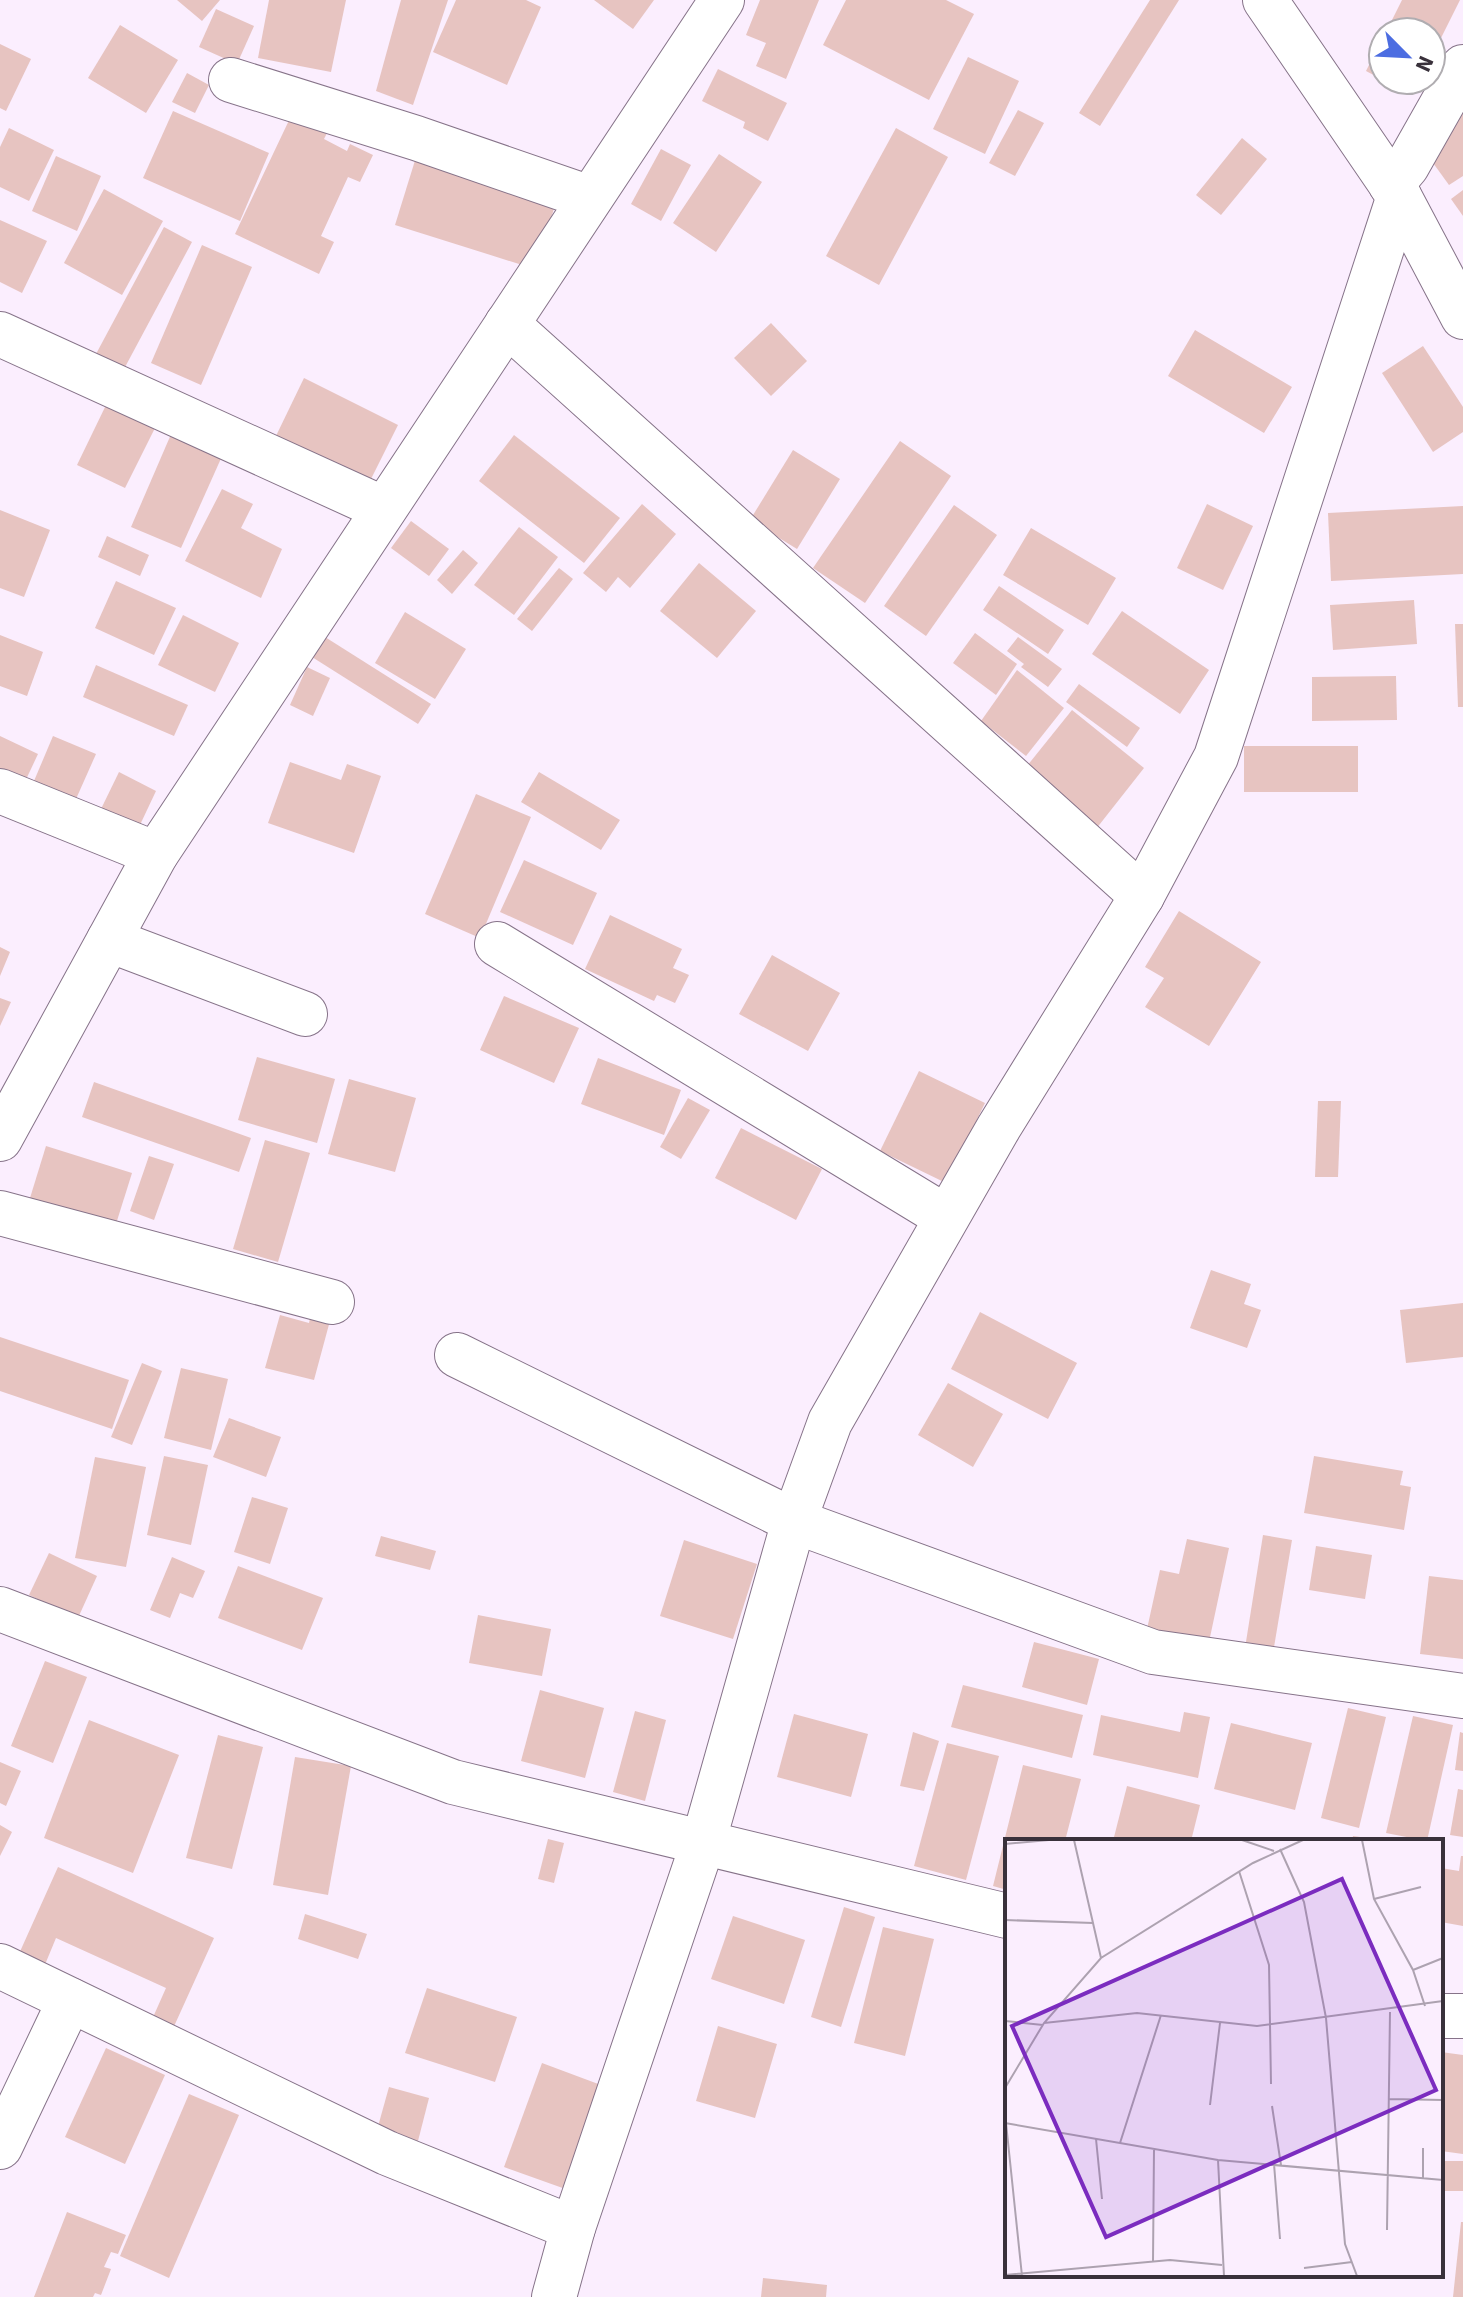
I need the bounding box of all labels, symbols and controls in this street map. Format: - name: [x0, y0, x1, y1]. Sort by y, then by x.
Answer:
- north arrow: [1367, 16, 1447, 96]
- text: N: [1407, 51, 1442, 77]
- inset map: [1005, 1839, 1443, 2277]

